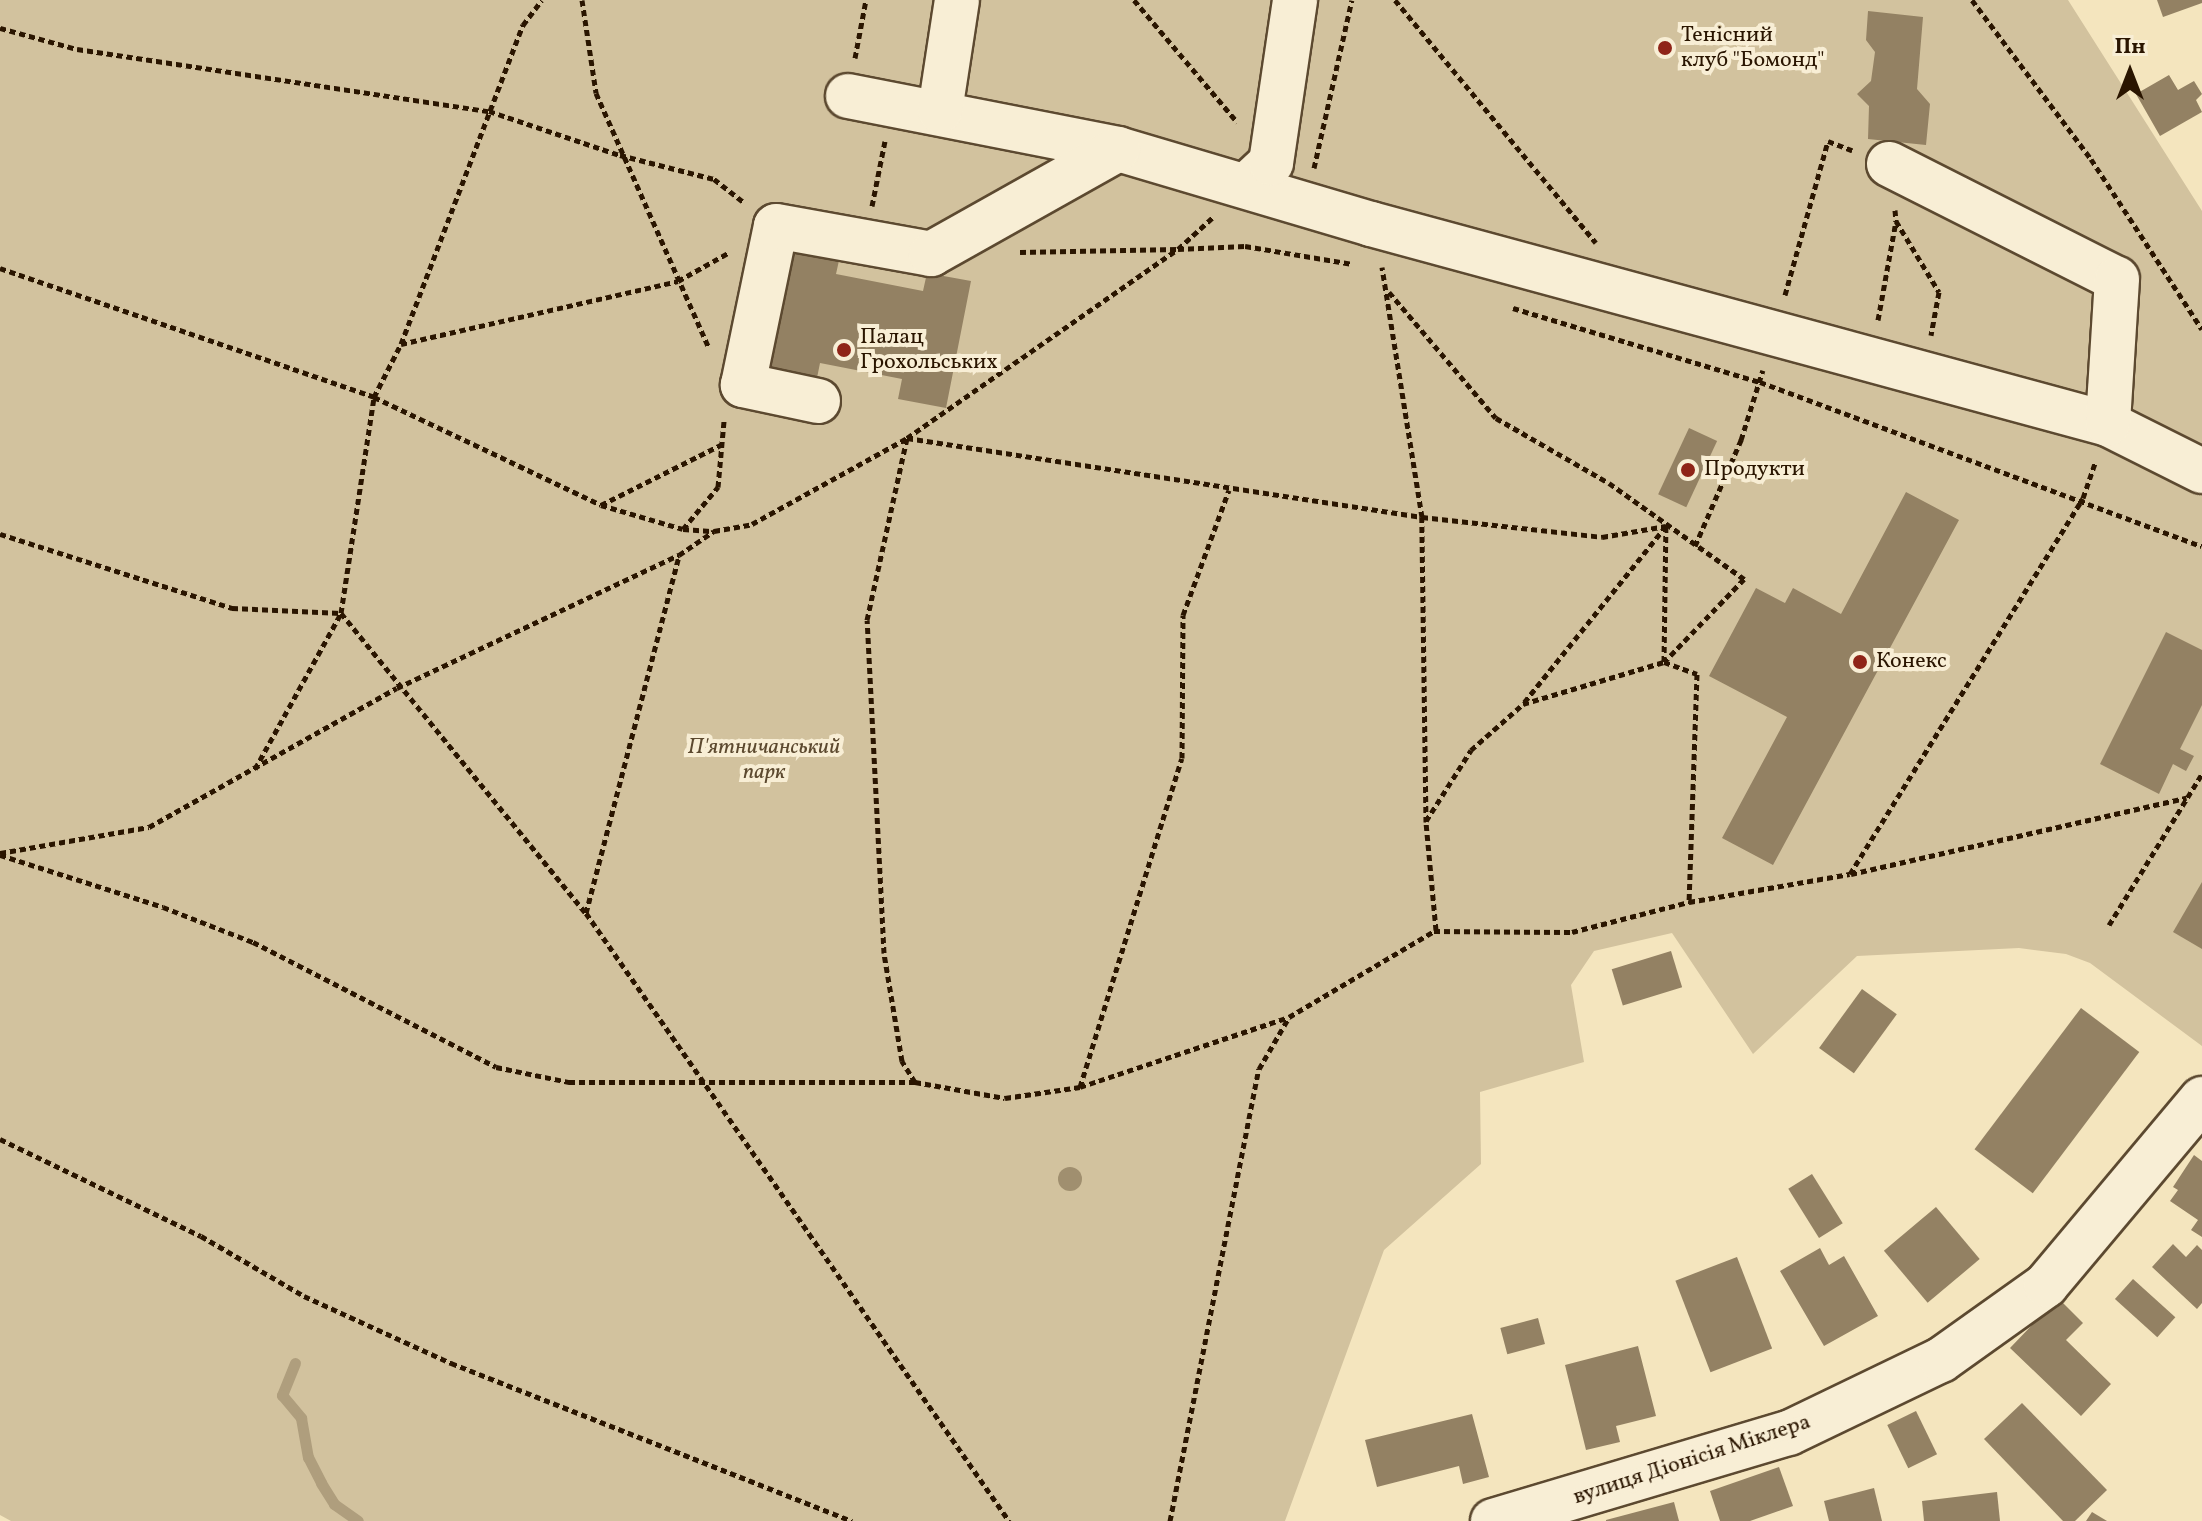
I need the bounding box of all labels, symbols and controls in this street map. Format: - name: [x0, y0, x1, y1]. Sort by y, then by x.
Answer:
- place label: Тенісний клуб "Бомонд": [1681, 22, 1825, 74]
- north arrow: [2090, 32, 2170, 112]
- text: Пн: [2114, 32, 2146, 63]
- marker: Тенісний клуб "Бомонд": [1656, 39, 1674, 57]
- place label: Палац Грохольських: [860, 324, 998, 376]
- marker: Палац Грохольських: [835, 341, 853, 359]
- place label: Продукти: [1704, 457, 1805, 483]
- marker: Продукти: [1679, 461, 1697, 479]
- place label: Конекс: [1876, 649, 1947, 675]
- marker: Конекс: [1851, 653, 1869, 671]
- park label: П'ятничанський парк: [688, 734, 840, 786]
- street label: вулиця Діонісія Міклера: [1570, 1409, 1814, 1511]

